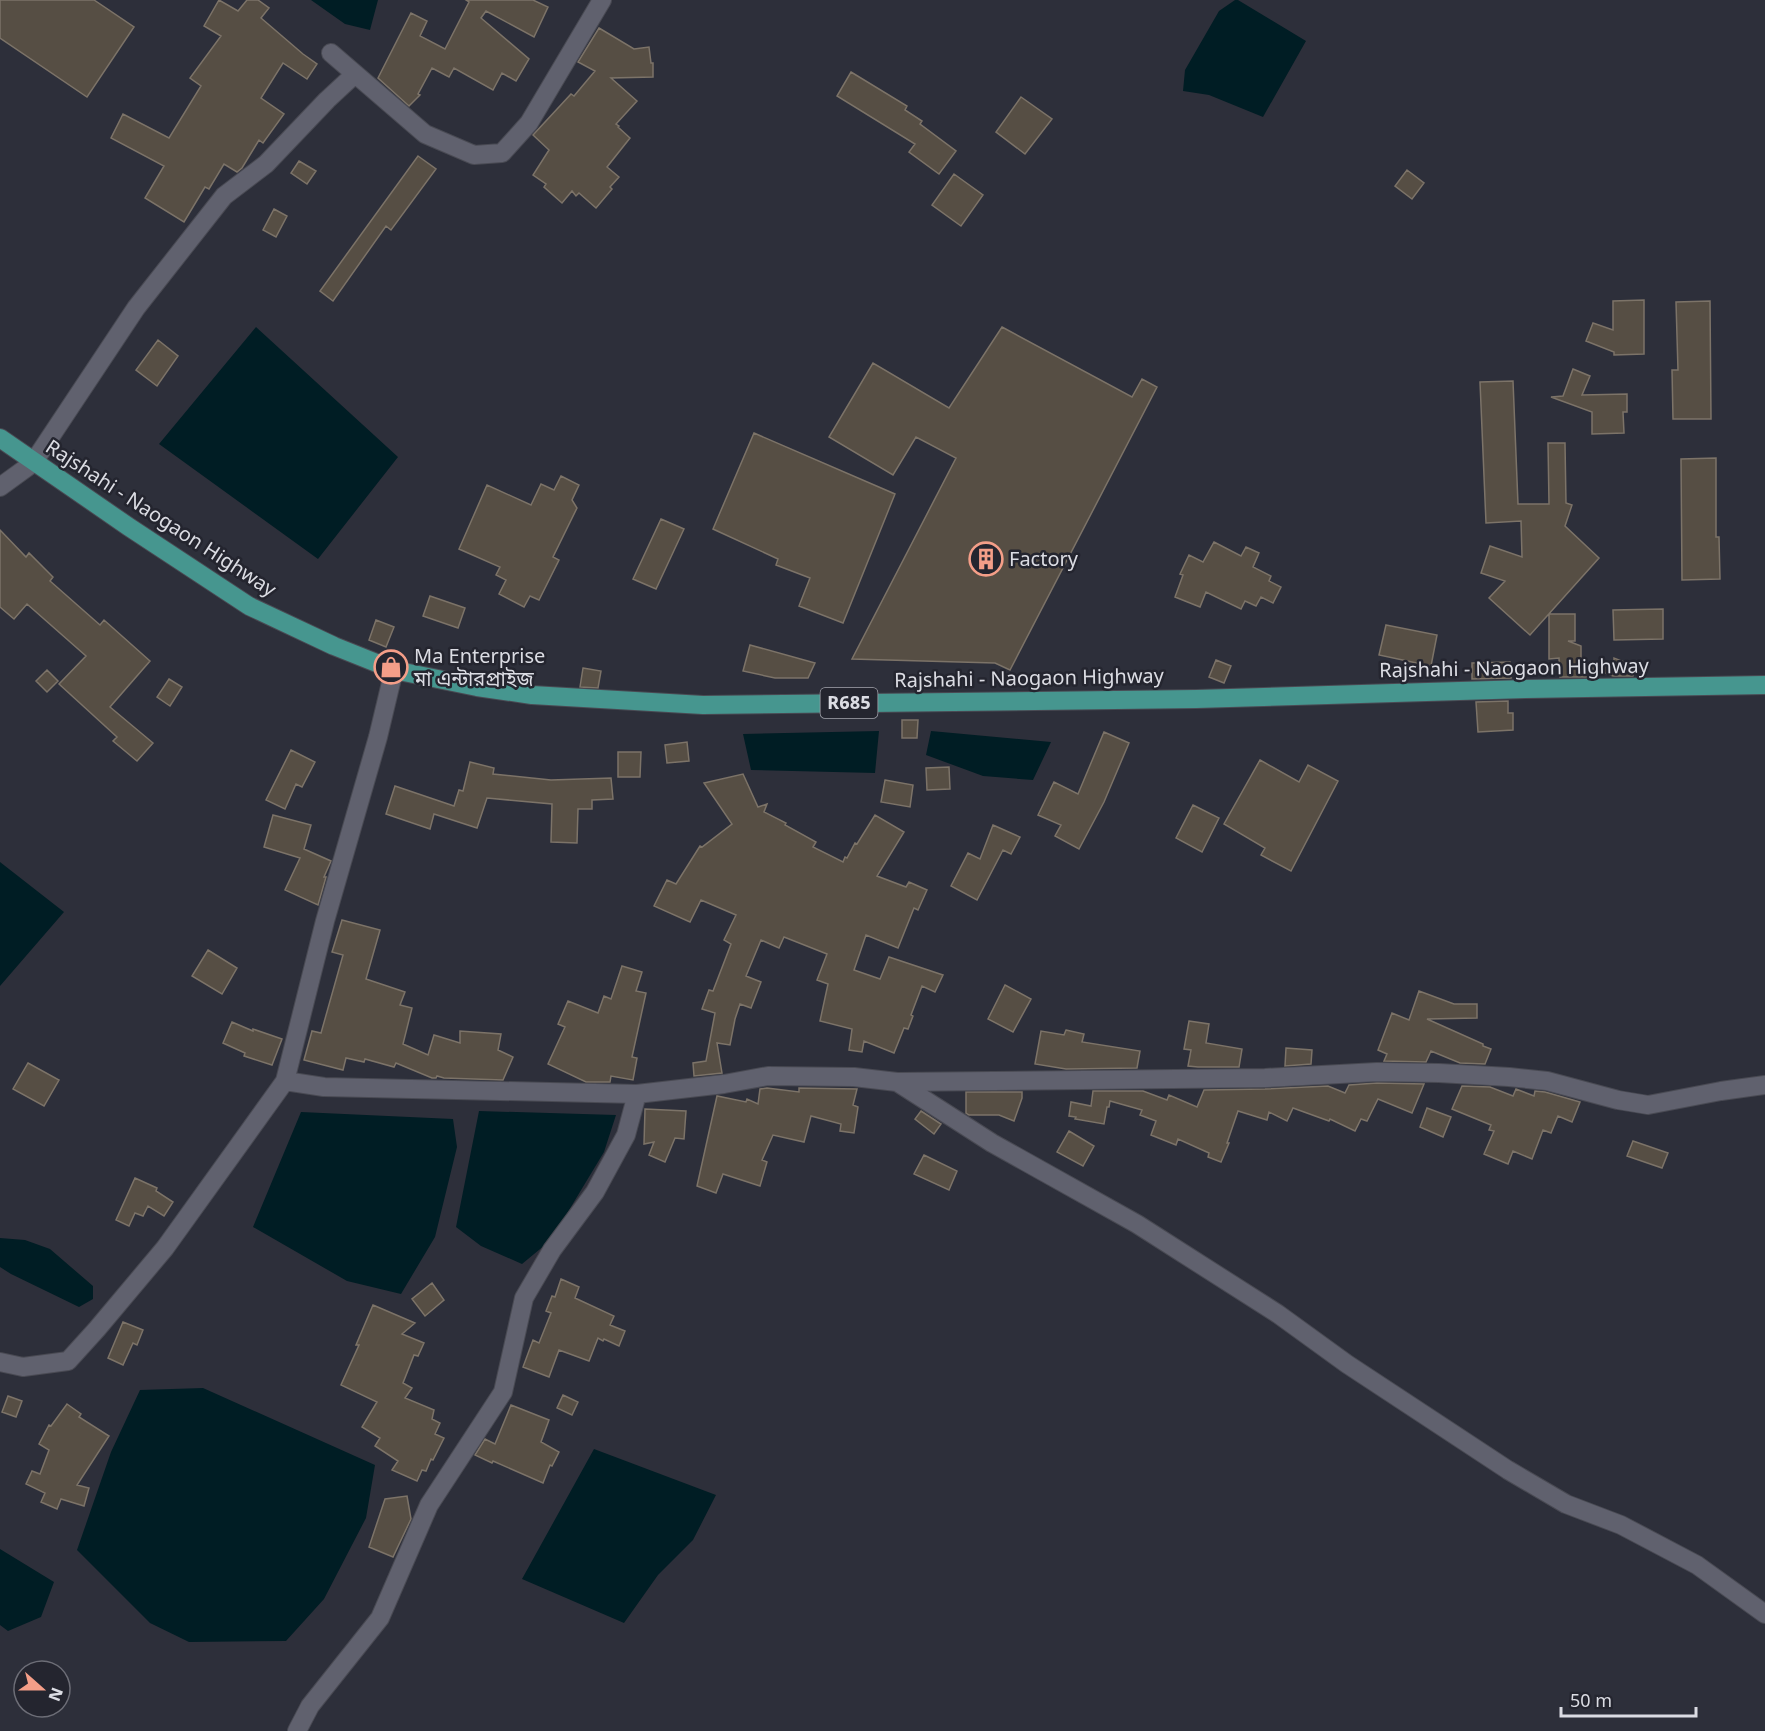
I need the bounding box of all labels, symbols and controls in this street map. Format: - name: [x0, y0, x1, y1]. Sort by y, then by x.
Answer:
- street label: Rajshahi - Naogaon Highway: [40, 435, 281, 604]
- building icon: Factory: [968, 541, 1004, 577]
- place label: Factory: [1009, 548, 1079, 574]
- place label: Ma Enterprise মা এন্টারপ্রাইজ: [413, 645, 545, 694]
- shop icon: Ma Enterprise মা এন্টারপ্রাইজ: [373, 649, 409, 685]
- street label: Rajshahi - Naogaon Highway: [1379, 655, 1650, 685]
- street label: Rajshahi - Naogaon Highway: [894, 665, 1165, 695]
- road number: R685: [820, 688, 878, 718]
- north arrow: [12, 1659, 72, 1719]
- scale bar: [1561, 1680, 1696, 1718]
- text: N: [42, 1684, 67, 1704]
- text: 50 m: [1570, 1690, 1612, 1714]

